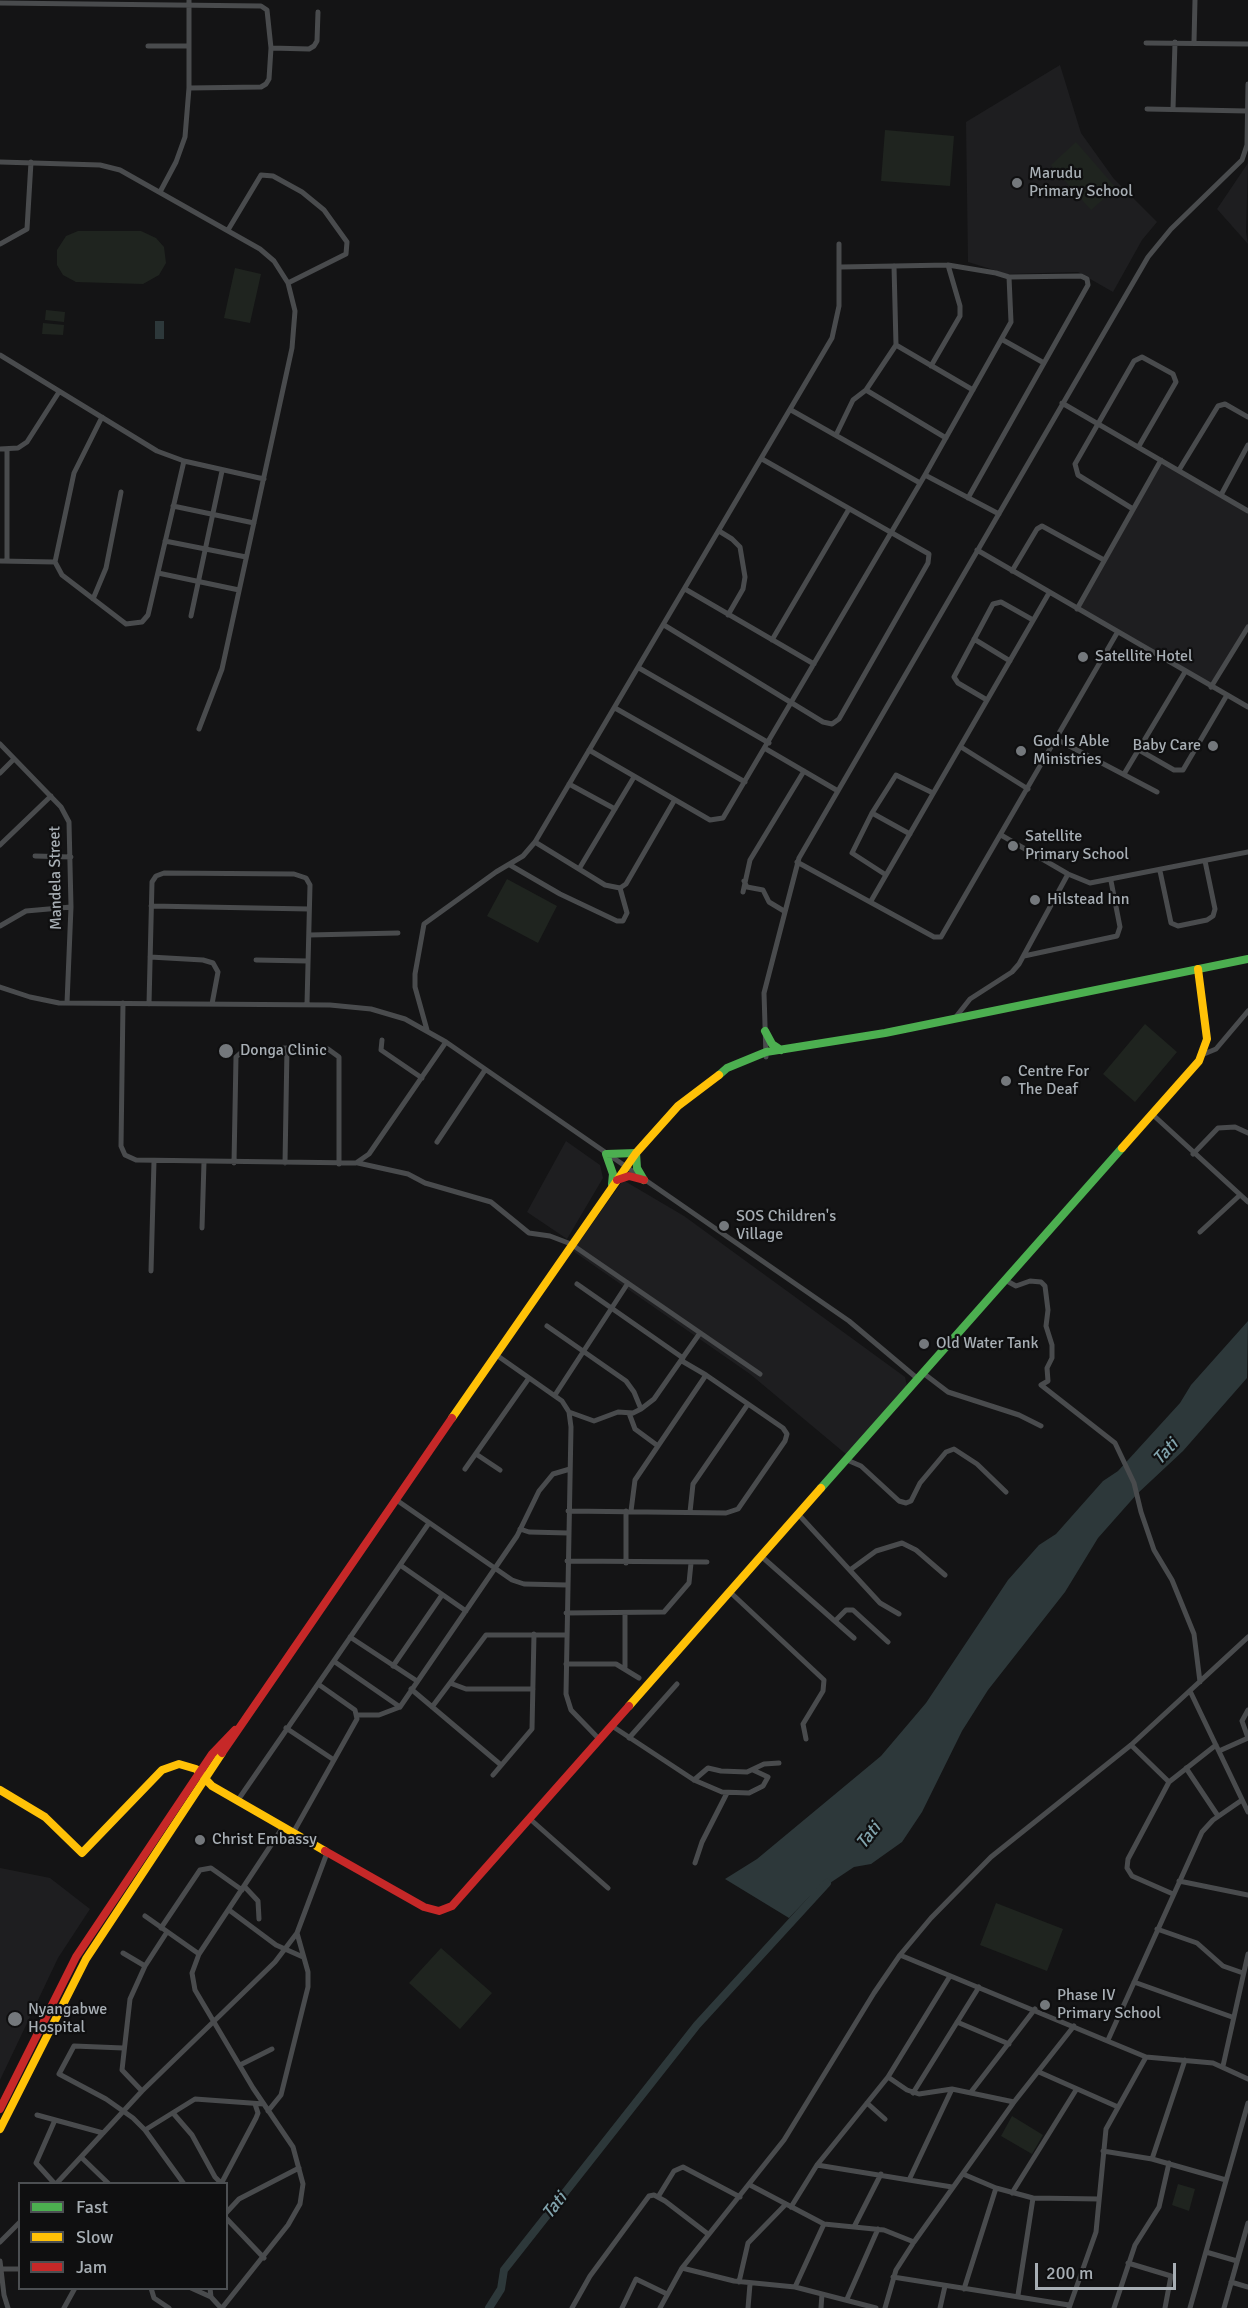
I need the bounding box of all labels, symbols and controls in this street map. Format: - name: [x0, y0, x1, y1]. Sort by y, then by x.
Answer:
- place label: Marudu Primary School: [1029, 164, 1133, 202]
- marker: Marudu Primary School: [1010, 176, 1024, 190]
- place label: Satellite Hotel: [1095, 647, 1193, 667]
- marker: Satellite Hotel: [1076, 650, 1090, 664]
- place label: God Is Able Ministries: [1033, 732, 1110, 770]
- place label: Baby Care: [1133, 736, 1201, 756]
- marker: Baby Care: [1206, 739, 1220, 753]
- marker: God Is Able Ministries: [1014, 744, 1028, 758]
- street label: Mandela Street: [45, 826, 67, 930]
- place label: Satellite Primary School: [1025, 827, 1129, 865]
- marker: Satellite Primary School: [1006, 839, 1020, 853]
- place label: Hilstead Inn: [1047, 890, 1129, 910]
- marker: Hilstead Inn: [1028, 893, 1042, 907]
- place label: Donga Clinic: [240, 1041, 327, 1061]
- marker: Donga Clinic: [217, 1042, 235, 1060]
- place label: Centre For The Deaf: [1018, 1062, 1089, 1100]
- marker: Centre For The Deaf: [999, 1074, 1013, 1088]
- place label: SOS Children's Village: [736, 1207, 836, 1245]
- marker: SOS Children's Village: [717, 1219, 731, 1233]
- place label: Old Water Tank: [936, 1334, 1039, 1354]
- marker: Old Water Tank: [917, 1337, 931, 1351]
- water label: Tati: [1149, 1434, 1183, 1470]
- water label: Tati: [852, 1818, 886, 1854]
- place label: Christ Embassy: [212, 1830, 317, 1850]
- marker: Christ Embassy: [193, 1833, 207, 1847]
- place label: Phase IV Primary School: [1057, 1986, 1161, 2024]
- marker: Phase IV Primary School: [1038, 1998, 1052, 2012]
- place label: Nyangabwe Hospital: [28, 2000, 107, 2038]
- marker: Nyangabwe Hospital: [6, 2010, 24, 2028]
- legend: [18, 2182, 228, 2290]
- water label: Tati: [538, 2188, 572, 2224]
- text: Fast: [76, 2196, 108, 2218]
- text: Slow: [76, 2226, 113, 2248]
- scale bar: [1038, 2251, 1179, 2289]
- text: Jam: [76, 2256, 107, 2278]
- text: 200 m: [1046, 2262, 1093, 2284]

